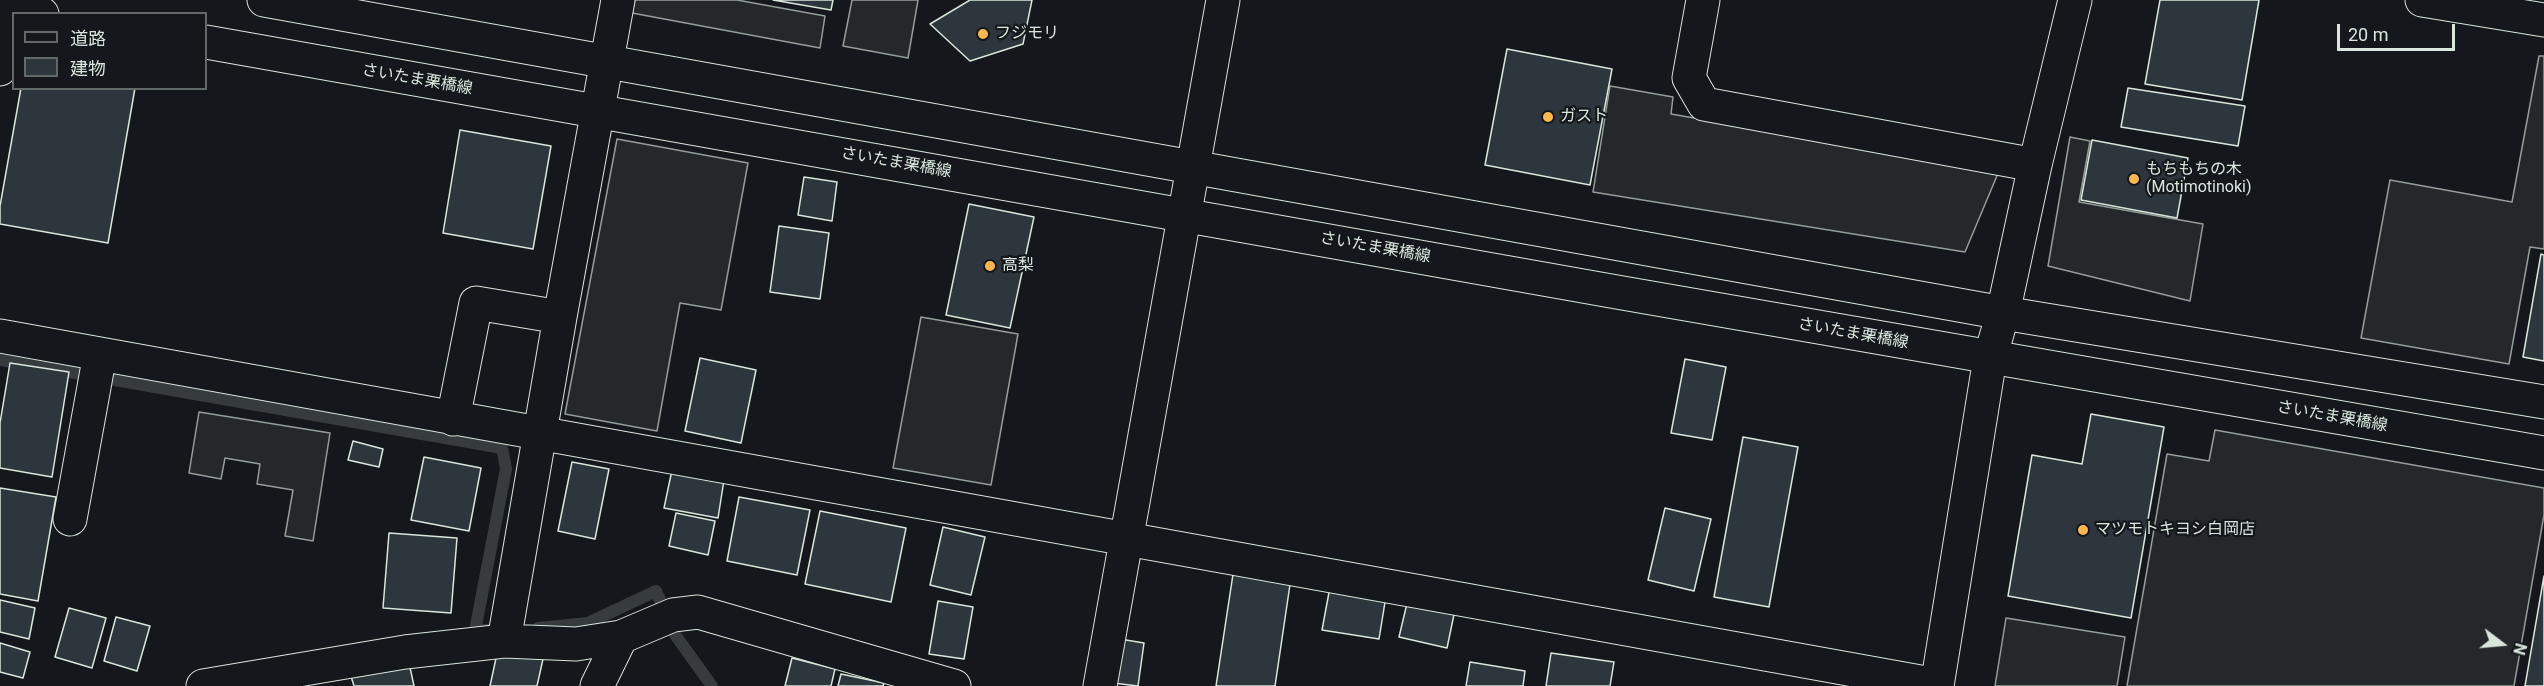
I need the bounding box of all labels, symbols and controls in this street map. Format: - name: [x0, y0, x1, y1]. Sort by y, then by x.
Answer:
- legend: [12, 12, 207, 90]
- scale bar: [2340, 12, 2458, 50]
- place label: フジモリ: [995, 24, 1059, 44]
- text: 20 m: [2348, 24, 2388, 45]
- marker: フジモリ: [976, 27, 990, 41]
- text: 道路: [70, 28, 106, 49]
- text: 建物: [70, 58, 106, 79]
- street label: さいたま栗橋線: [360, 61, 474, 99]
- place label: ガスト: [1560, 107, 1608, 127]
- marker: ガスト: [1541, 110, 1555, 124]
- street label: さいたま栗橋線: [839, 144, 953, 182]
- place label: もちもちの木 (Motimotinoki): [2146, 160, 2252, 198]
- marker: もちもちの木 (Motimotinoki): [2127, 172, 2141, 186]
- street label: さいたま栗橋線: [1318, 229, 1432, 267]
- place label: 高梨: [1002, 256, 1034, 276]
- marker: 高梨: [983, 259, 997, 273]
- street label: さいたま栗橋線: [1796, 315, 1910, 353]
- street label: さいたま栗橋線: [2275, 398, 2389, 436]
- place label: マツモトキヨシ白岡店: [2095, 520, 2255, 540]
- marker: マツモトキヨシ白岡店: [2076, 523, 2090, 537]
- north arrow: [2472, 614, 2532, 674]
- text: N: [2509, 641, 2530, 657]

